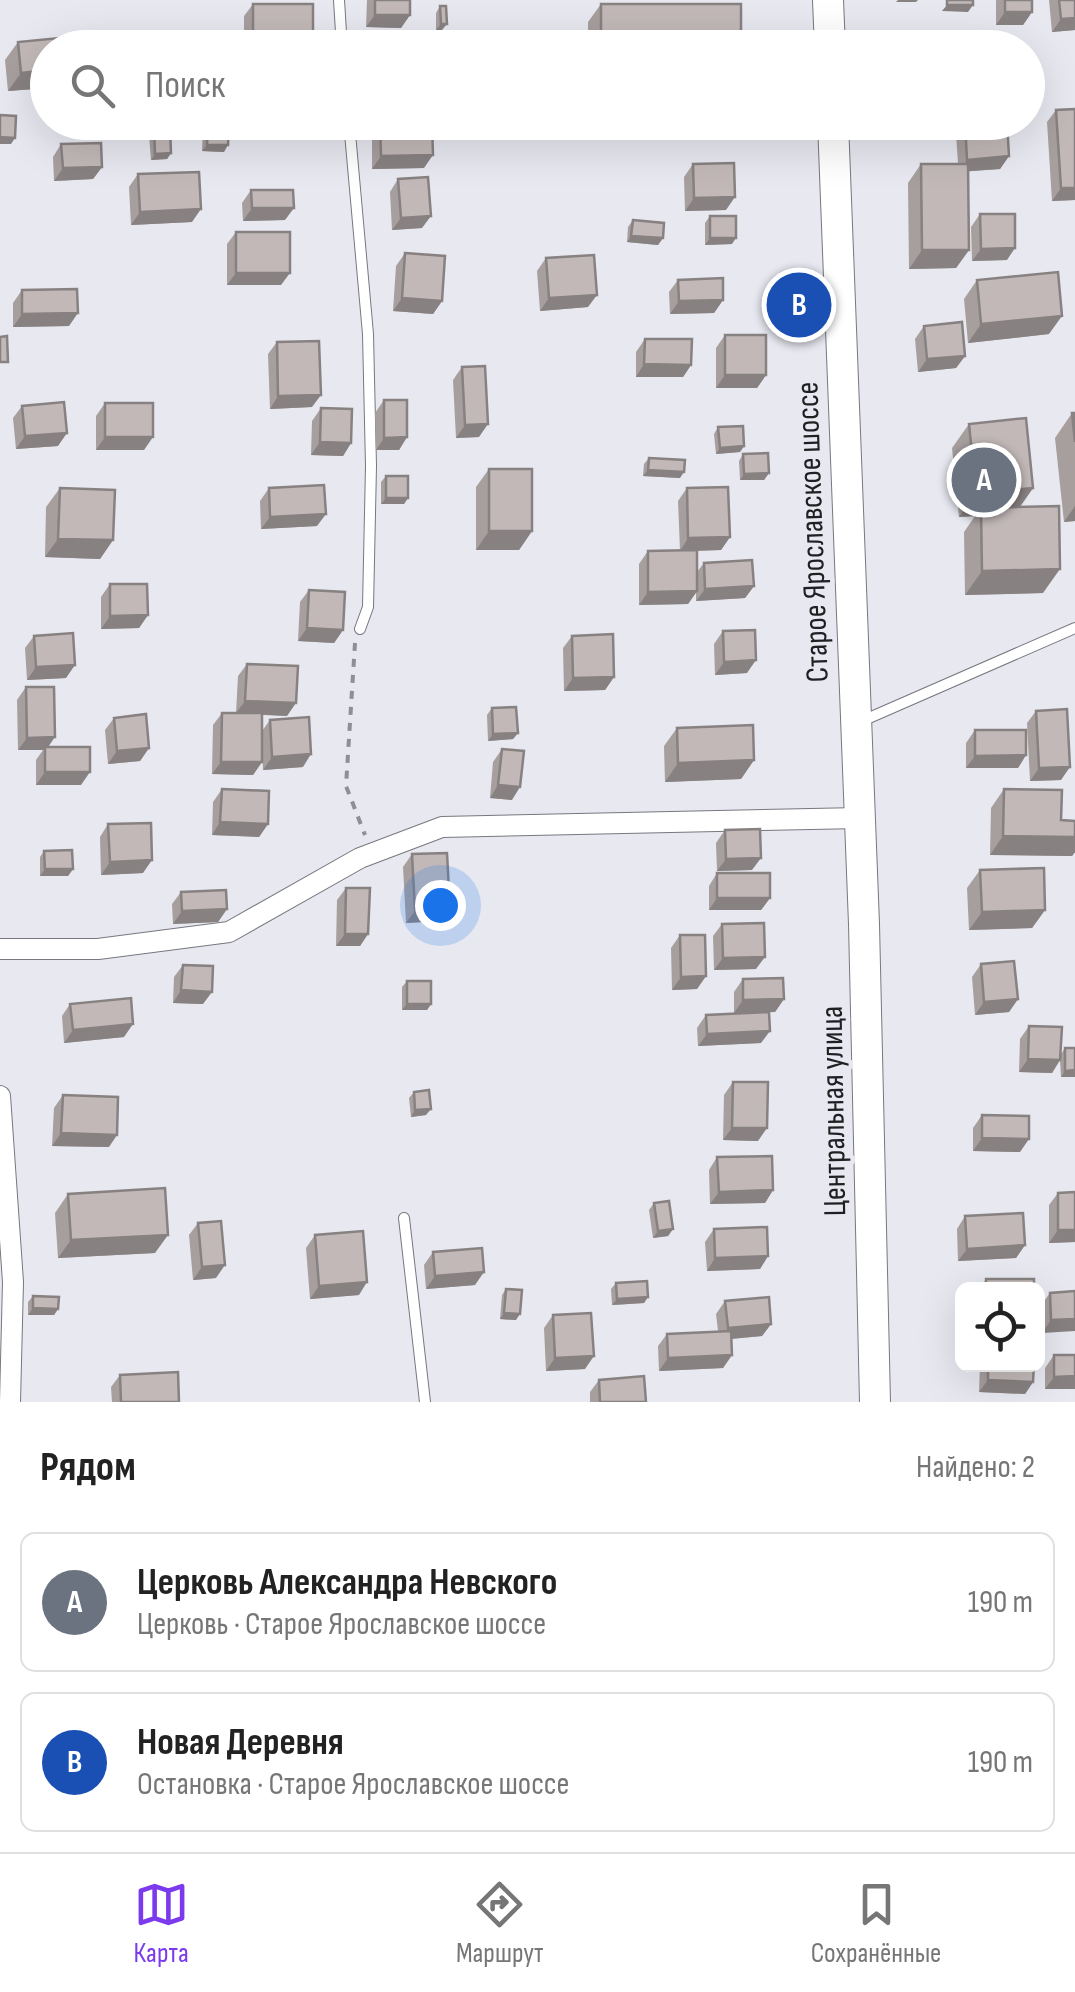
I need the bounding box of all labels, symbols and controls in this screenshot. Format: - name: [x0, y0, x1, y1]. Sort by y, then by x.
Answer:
- search box: [30, 30, 1045, 140]
- icon: search: [65, 58, 120, 113]
- text: Поиск: [145, 63, 225, 108]
- pin: B: [766, 268, 832, 342]
- street label: Старое Ярославское шоссе: [788, 381, 838, 683]
- pin: A: [952, 442, 1016, 518]
- your location: [415, 880, 466, 931]
- street label: Центральная улица: [813, 1005, 855, 1217]
- map controls: [955, 1282, 1045, 1372]
- button: locate: [955, 1282, 1045, 1372]
- text: Рядом: [40, 1442, 136, 1493]
- text: Найдено: 2: [916, 1448, 1035, 1487]
- text: Церковь Александра Невского: [137, 1560, 557, 1605]
- text: A: [67, 1583, 82, 1622]
- text: 190 m: [968, 1583, 1033, 1622]
- text: Церковь · Старое Ярославское шоссе: [137, 1605, 546, 1644]
- text: Новая Деревня: [137, 1720, 344, 1765]
- text: B: [67, 1743, 82, 1782]
- text: 190 m: [968, 1743, 1033, 1782]
- text: Остановка · Старое Ярославское шоссе: [137, 1765, 569, 1804]
- tab: Карта: [134, 1877, 189, 1970]
- tab: Маршрут: [456, 1877, 544, 1970]
- tab: Сохранённые: [811, 1877, 941, 1970]

